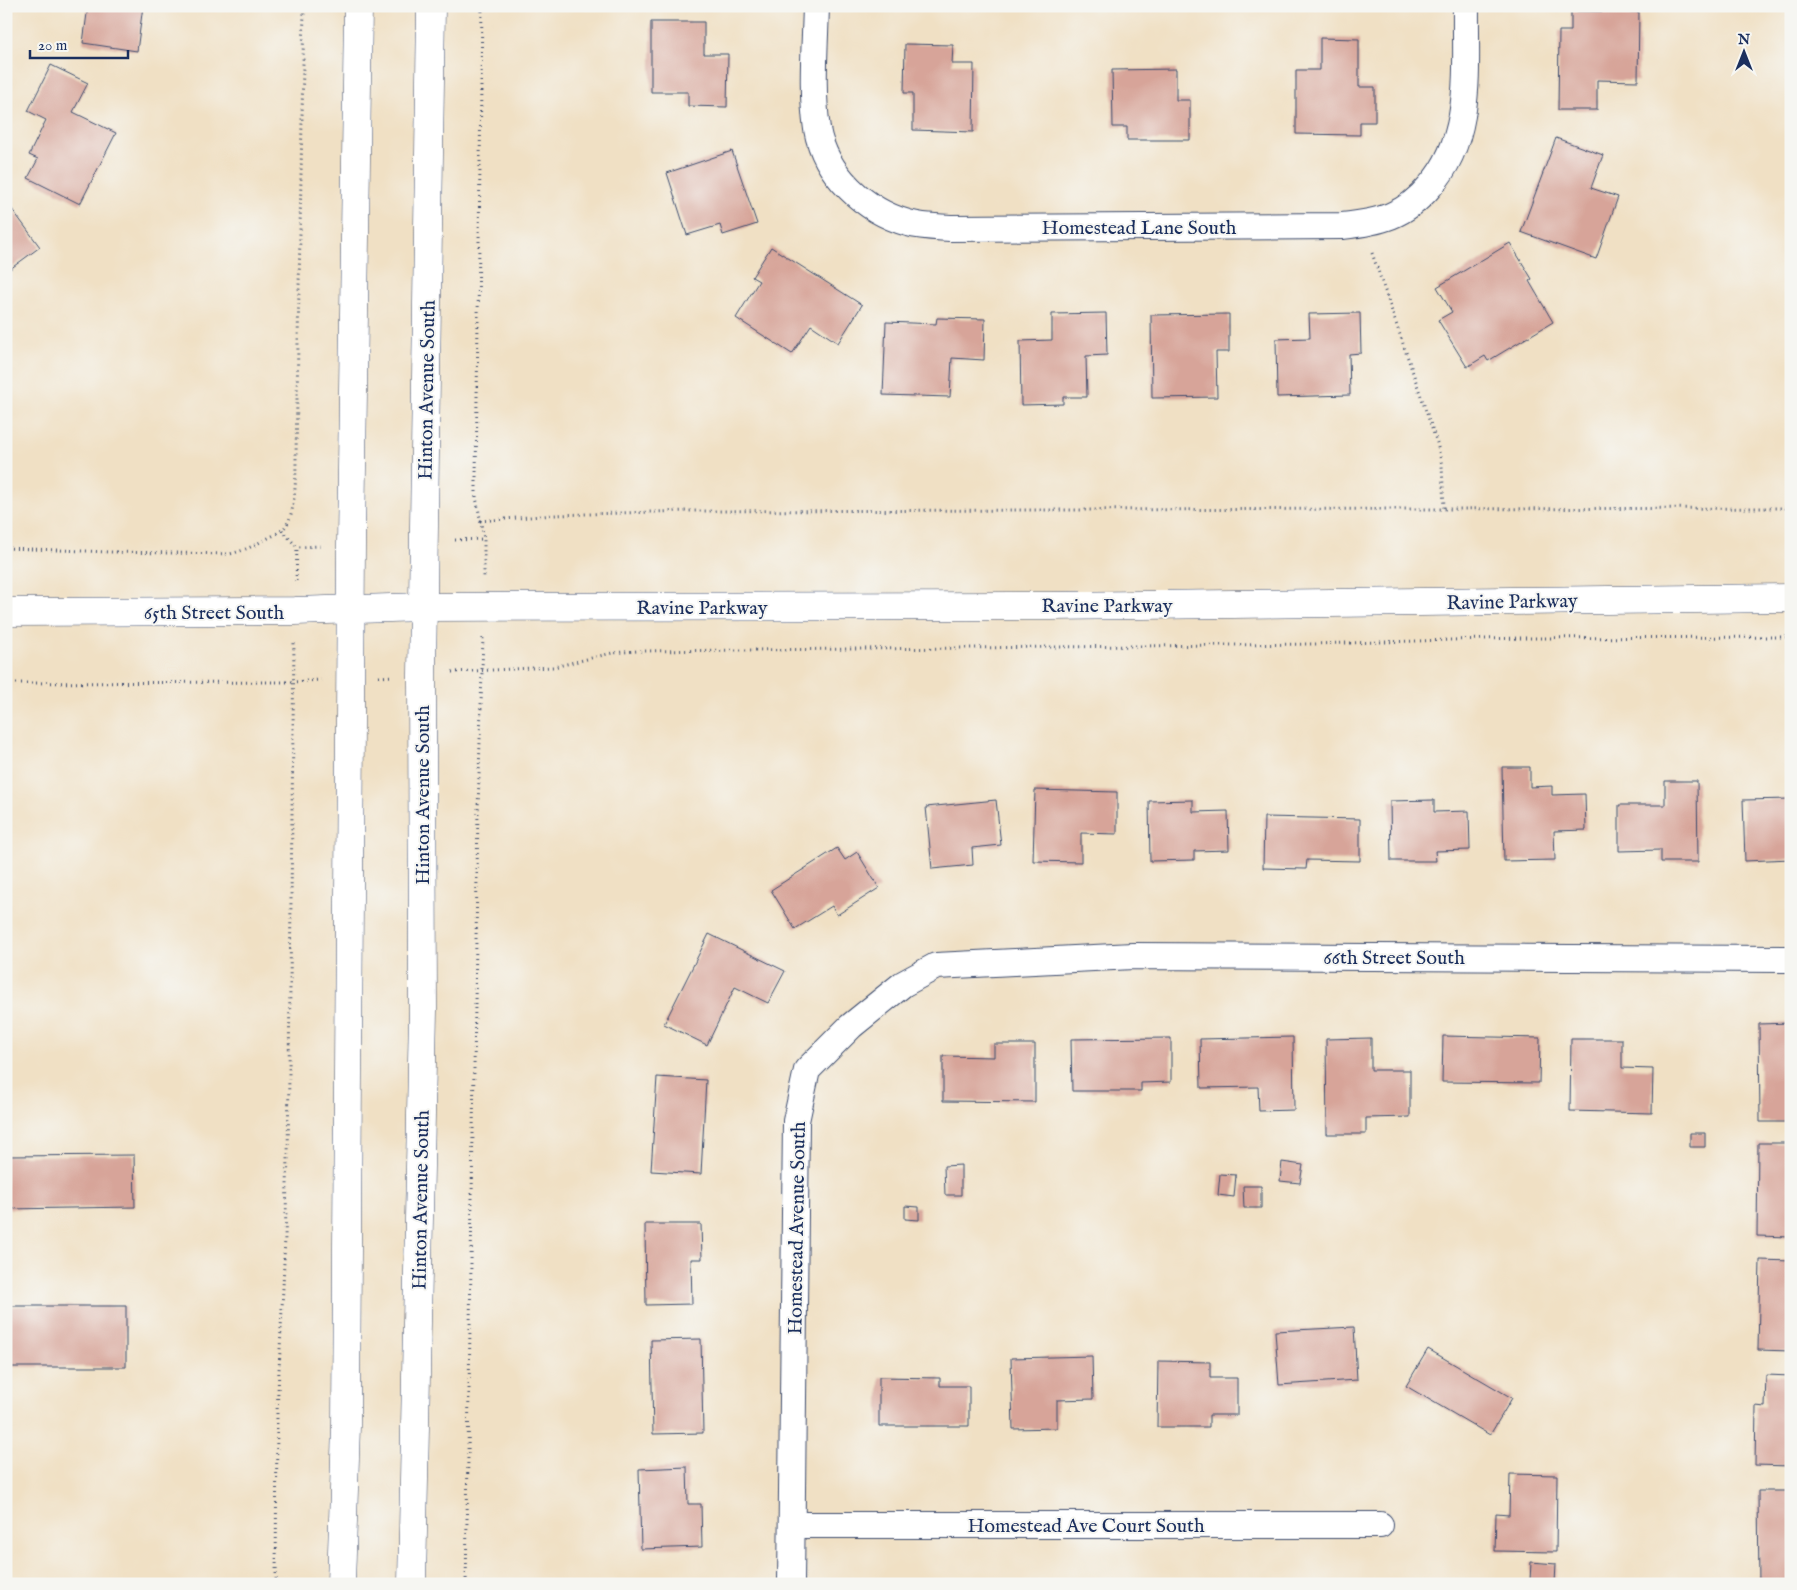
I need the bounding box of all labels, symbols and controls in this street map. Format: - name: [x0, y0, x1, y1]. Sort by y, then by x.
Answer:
- scale bar: [30, 28, 128, 60]
- north arrow: [1720, 28, 1770, 78]
- text: N: [1737, 31, 1750, 49]
- text: 20 m: [38, 36, 68, 55]
- street label: Homestead Lane South: [1042, 216, 1237, 241]
- street label: Hinton Avenue South: [413, 299, 442, 480]
- street label: Ravine Parkway: [1446, 589, 1578, 616]
- street label: Ravine Parkway: [1041, 594, 1173, 619]
- street label: Ravine Parkway: [636, 596, 768, 621]
- street label: 65th Street South: [144, 601, 285, 626]
- street label: Hinton Avenue South: [411, 705, 436, 885]
- street label: 66th Street South: [1323, 946, 1465, 971]
- street label: Hinton Avenue South: [407, 1109, 436, 1290]
- street label: Homestead Avenue South: [783, 1121, 812, 1335]
- street label: Homestead Ave Court South: [967, 1514, 1205, 1539]

